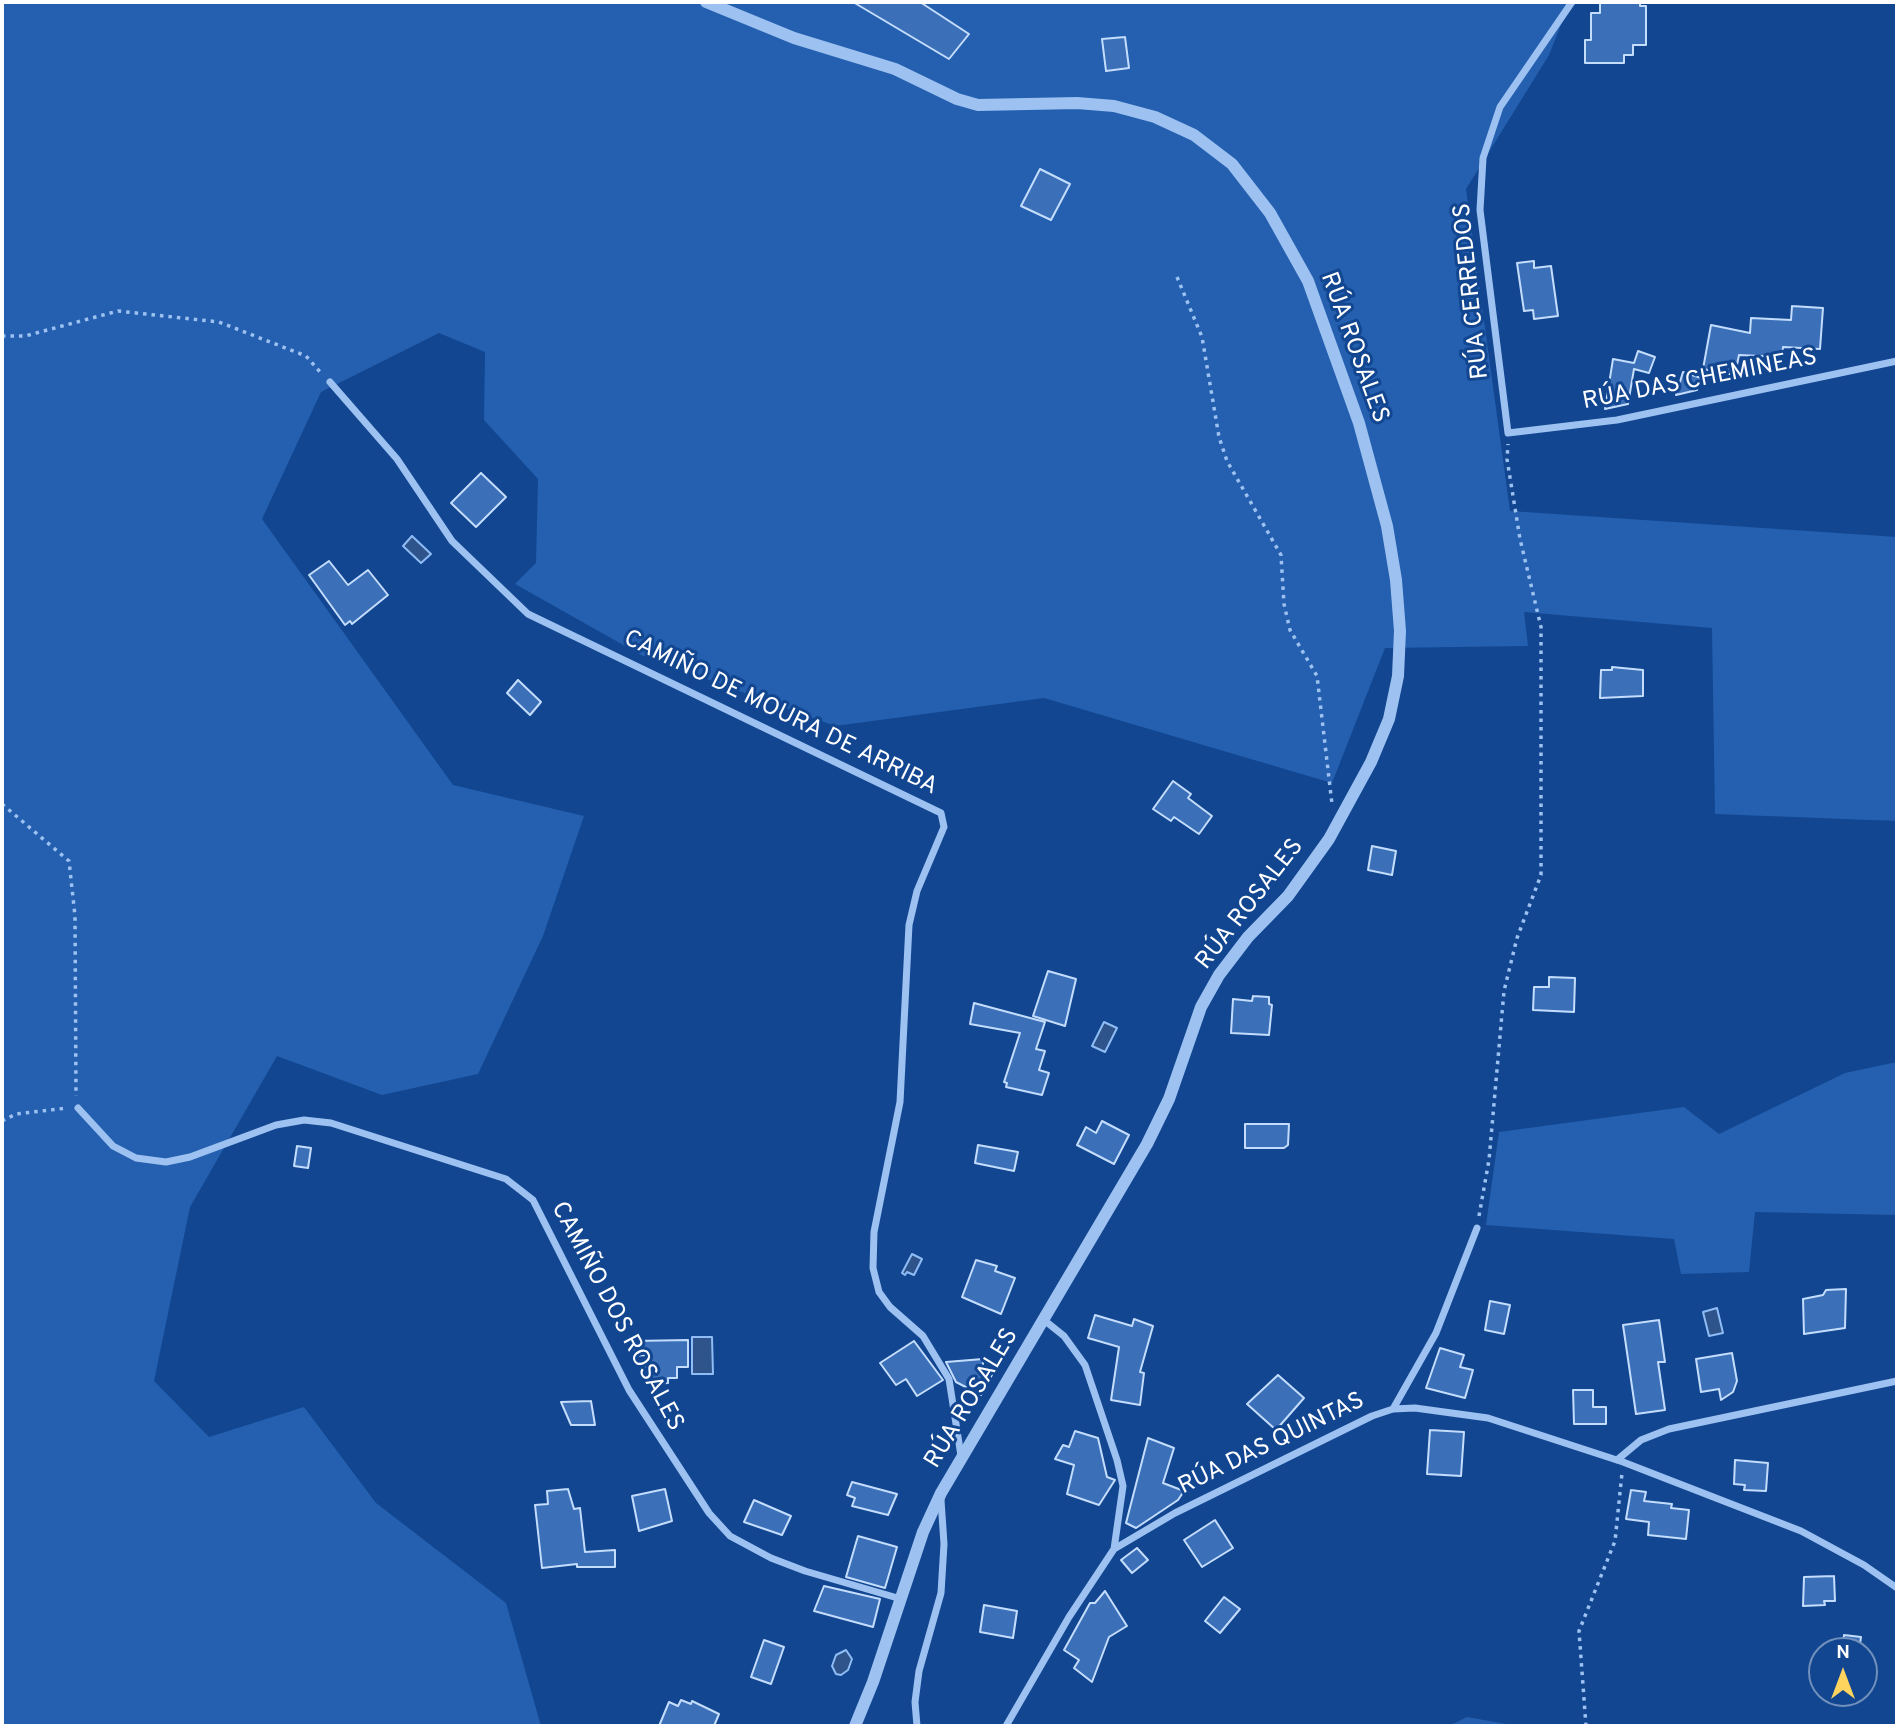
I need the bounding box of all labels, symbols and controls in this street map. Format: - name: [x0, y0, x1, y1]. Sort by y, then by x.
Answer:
- street label: RÚA CERREDOS: [1449, 201, 1497, 381]
- street label: RÚA ROSALES: [1312, 269, 1394, 427]
- street label: RÚA DAS CHEMINEAS: [1580, 344, 1820, 418]
- street label: CAMIÑO DE MOURA DE ARRIBA: [618, 625, 942, 803]
- street label: RÚA ROSALES: [1191, 834, 1311, 976]
- street label: CAMIÑO DOS ROSALES: [543, 1197, 689, 1437]
- street label: RÚA ROSALES: [920, 1324, 1026, 1474]
- street label: RÚA DAS QUINTAS: [1174, 1387, 1370, 1503]
- north arrow: [1808, 1637, 1878, 1707]
- text: N: [1836, 1641, 1850, 1665]

